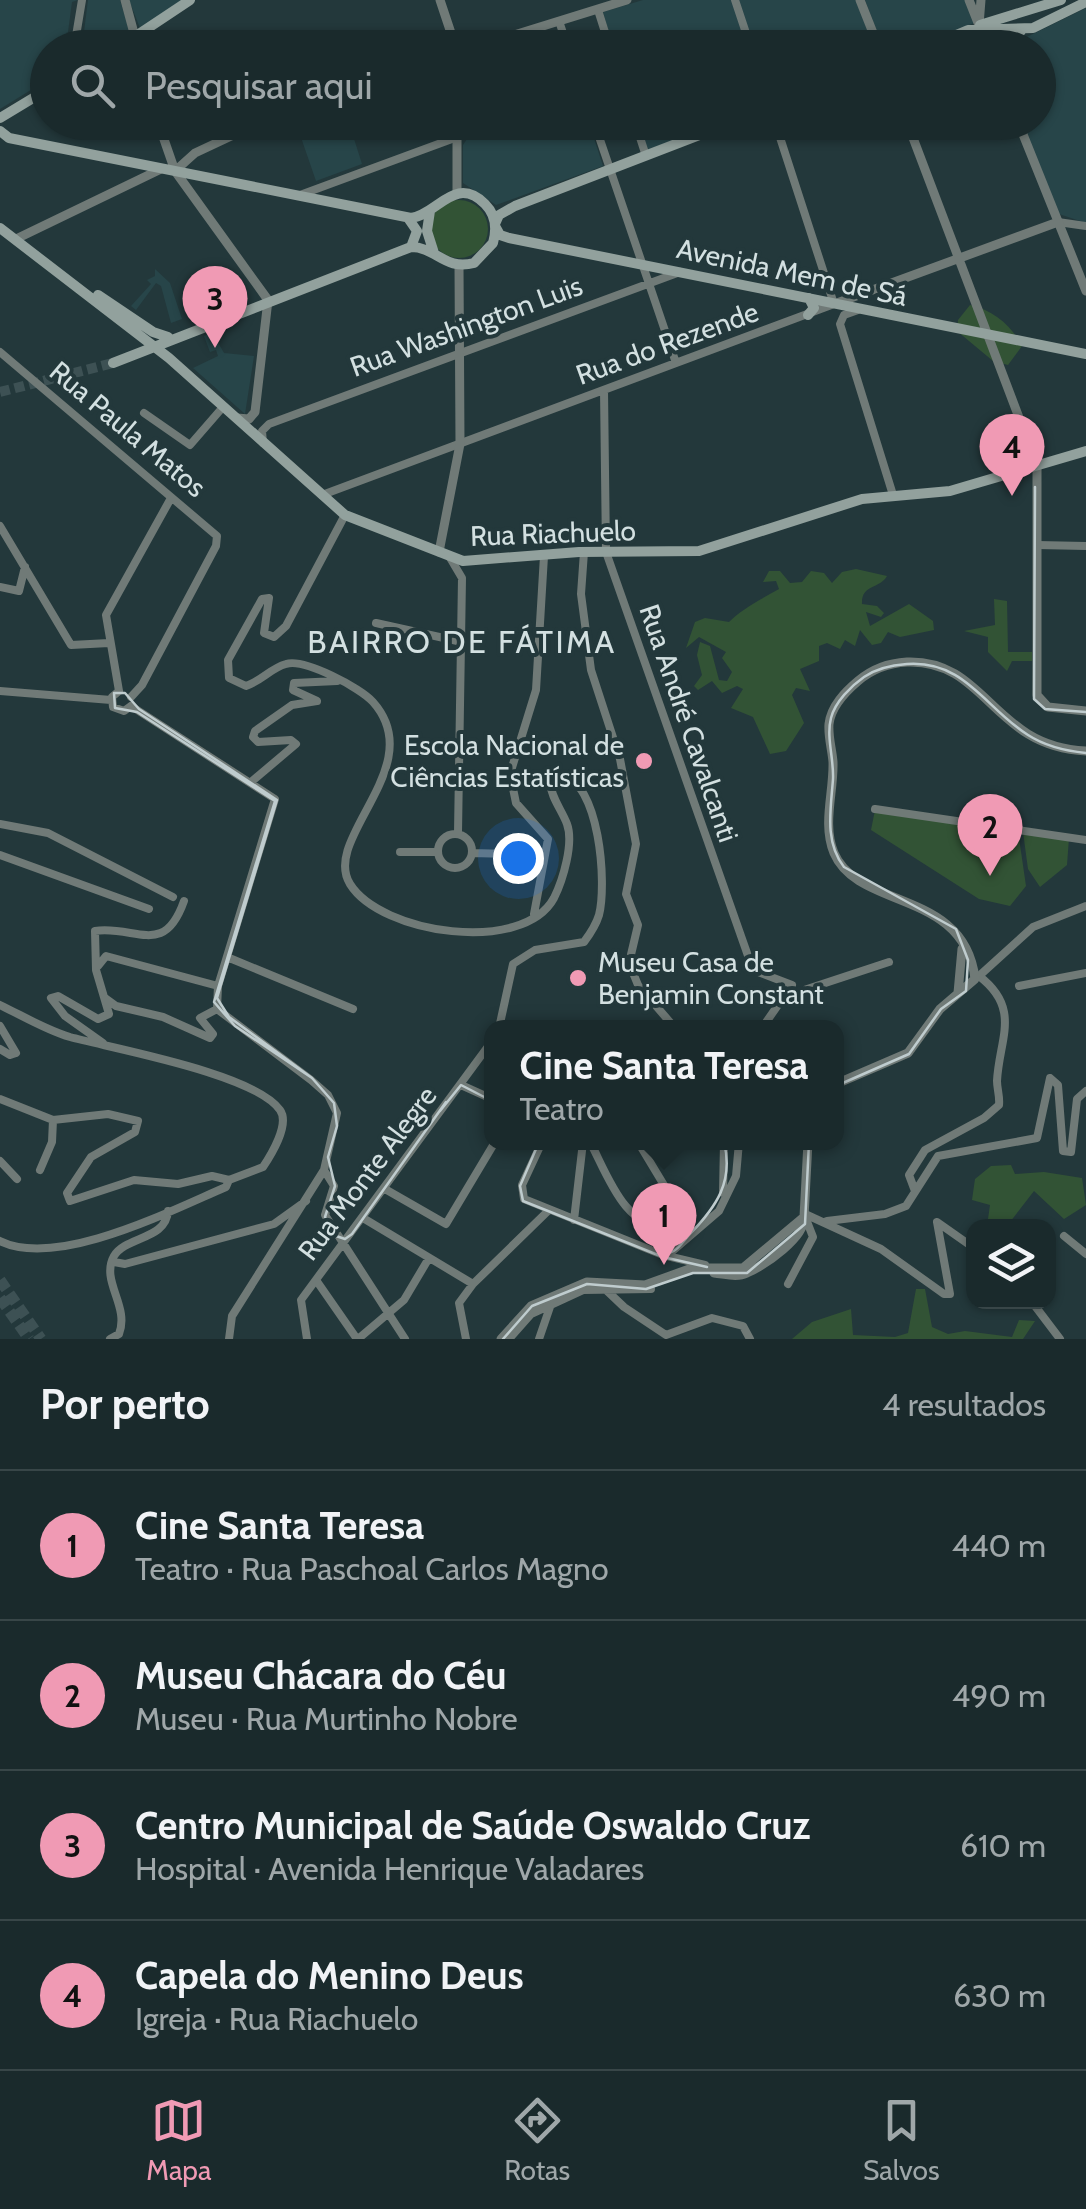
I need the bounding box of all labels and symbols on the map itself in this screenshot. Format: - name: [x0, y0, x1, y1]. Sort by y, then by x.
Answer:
- street label: Avenida Mem de Sá: [674, 231, 911, 313]
- pin: 3: [182, 266, 248, 348]
- street label: Rua Washington Luis: [345, 268, 587, 384]
- street label: Rua do Rezende: [571, 294, 763, 392]
- street label: Rua Paula Matos: [43, 354, 213, 504]
- pin: 4: [980, 414, 1044, 496]
- street label: Rua Riachuelo: [470, 513, 636, 553]
- street label: Rua André Cavalcanti: [632, 600, 746, 846]
- district label: BAIRRO DE FÁTIMA: [307, 622, 617, 661]
- place label: Escola Nacional de Ciências Estatísticas: [390, 728, 624, 794]
- marker: Escola Nacional de Ciências Estatísticas: [633, 750, 655, 772]
- pin: 2: [958, 794, 1022, 876]
- your location: [493, 833, 544, 884]
- place label: Museu Casa de Benjamin Constant: [598, 945, 824, 1011]
- marker: Museu Casa de Benjamin Constant: [567, 967, 589, 989]
- street label: Rua Monte Alegre: [291, 1079, 443, 1267]
- pin: 1: [632, 1182, 696, 1265]

